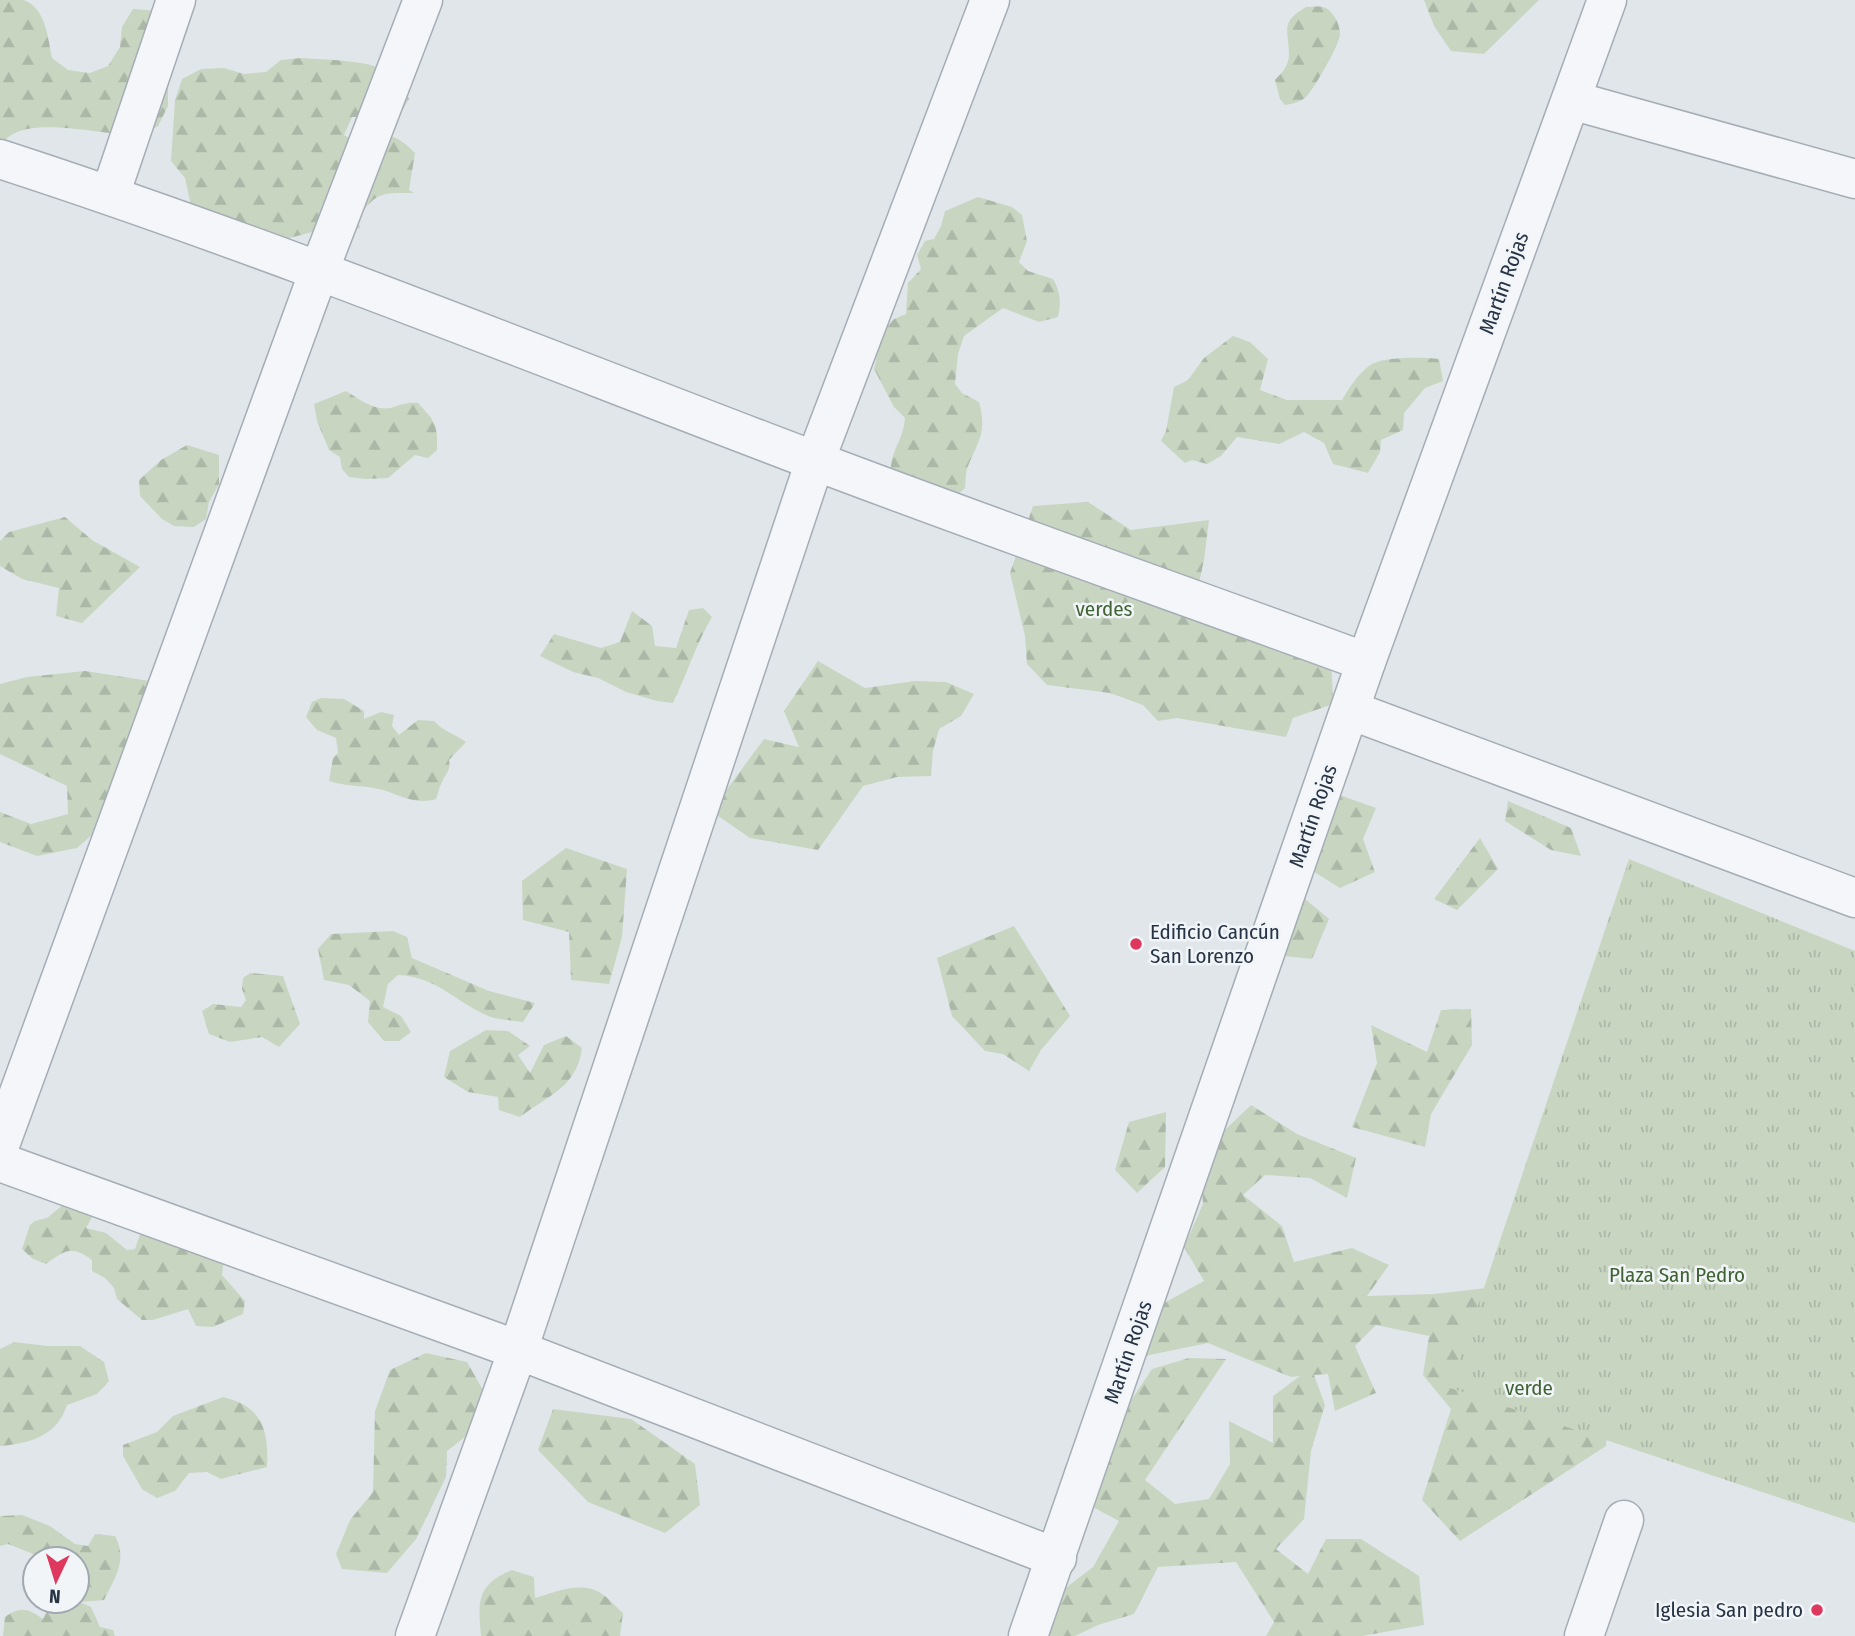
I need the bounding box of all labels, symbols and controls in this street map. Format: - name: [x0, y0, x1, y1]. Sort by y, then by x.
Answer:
- street label: Martín Rojas: [1473, 228, 1535, 338]
- park label: verdes: [1076, 596, 1133, 622]
- street label: Martín Rojas: [1283, 761, 1343, 871]
- place label: Edificio Cancún San Lorenzo: [1150, 919, 1280, 969]
- marker: Edificio Cancún San Lorenzo: [1128, 936, 1144, 952]
- park label: Plaza San Pedro: [1609, 1262, 1745, 1288]
- street label: Martín Rojas: [1098, 1297, 1158, 1407]
- park label: verde: [1505, 1375, 1553, 1401]
- north arrow: [21, 1545, 91, 1615]
- text: N: [48, 1585, 61, 1608]
- place label: Iglesia San pedro: [1655, 1597, 1803, 1623]
- marker: Iglesia San pedro: [1809, 1602, 1825, 1618]

